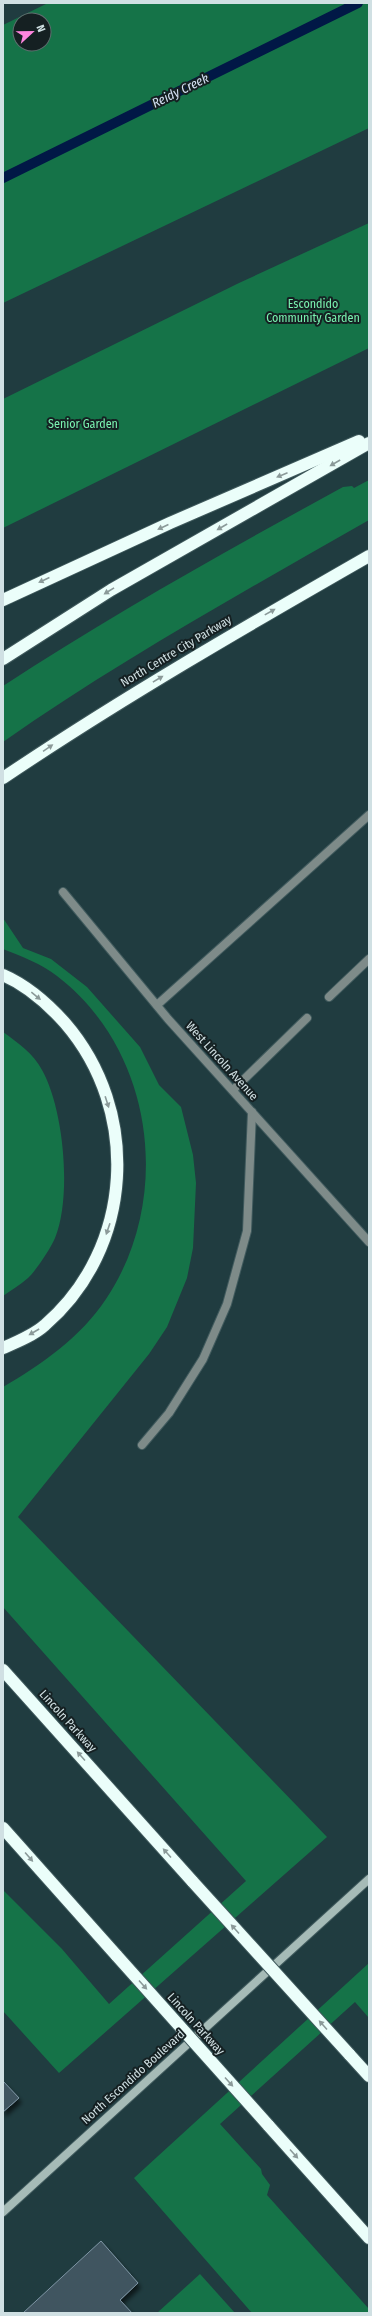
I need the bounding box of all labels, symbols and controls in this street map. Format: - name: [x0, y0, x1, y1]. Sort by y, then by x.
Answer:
- north arrow: [12, 12, 52, 52]
- text: N: [34, 23, 48, 34]
- water label: Reidy Creek: [149, 70, 212, 111]
- park label: Escondido Community Garden: [266, 297, 360, 325]
- park label: Senior Garden: [48, 417, 118, 431]
- one-way arrow: [329, 459, 341, 466]
- one-way arrow: [276, 472, 287, 478]
- one-way arrow: [216, 523, 228, 530]
- one-way arrow: [156, 524, 168, 530]
- one-way arrow: [38, 578, 50, 584]
- one-way arrow: [104, 587, 114, 595]
- one-way arrow: [264, 609, 276, 615]
- street label: North Centre City Parkway: [118, 612, 234, 690]
- one-way arrow: [152, 675, 164, 682]
- one-way arrow: [43, 744, 54, 751]
- one-way arrow: [30, 992, 41, 1000]
- street label: West Lincoln Avenue: [183, 1019, 261, 1103]
- one-way arrow: [104, 1096, 110, 1108]
- one-way arrow: [105, 1224, 111, 1236]
- one-way arrow: [28, 1329, 40, 1336]
- street label: Lincoln Parkway: [37, 1687, 100, 1755]
- one-way arrow: [76, 1751, 85, 1762]
- one-way arrow: [163, 1848, 172, 1858]
- one-way arrow: [24, 1852, 33, 1862]
- one-way arrow: [231, 1924, 240, 1934]
- one-way arrow: [138, 1980, 147, 1990]
- street label: Lincoln Parkway: [165, 1990, 228, 2058]
- one-way arrow: [318, 2020, 327, 2030]
- street label: North Escondido Boulevard: [79, 2027, 187, 2127]
- one-way arrow: [224, 2077, 234, 2087]
- one-way arrow: [289, 2149, 298, 2159]

